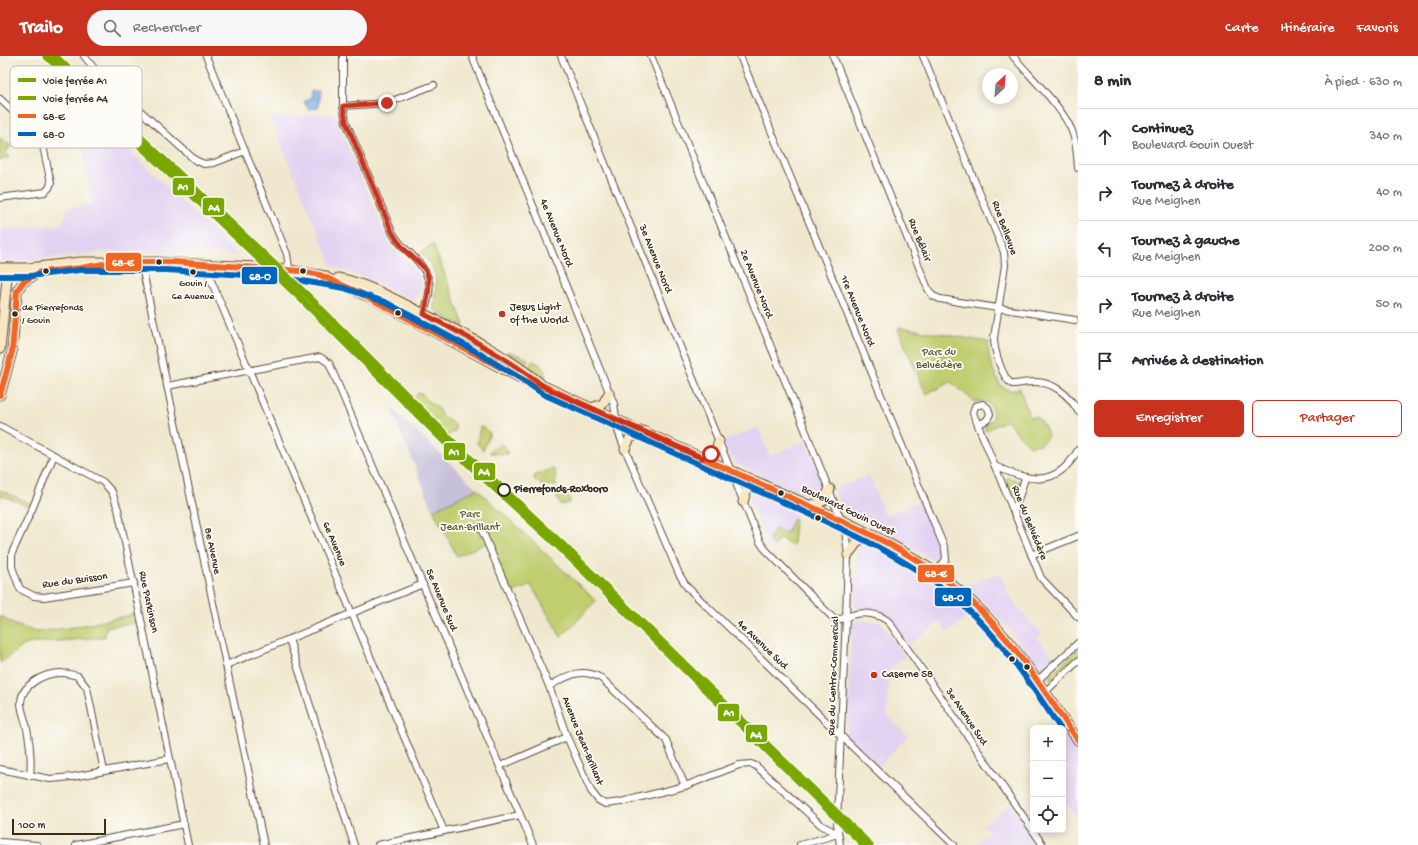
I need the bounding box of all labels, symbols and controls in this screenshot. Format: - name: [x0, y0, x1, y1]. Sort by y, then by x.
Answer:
- search box: [87, 10, 367, 46]
- text: Trailo: [20, 17, 63, 40]
- icon: search: [101, 17, 123, 39]
- text: Rechercher: [133, 19, 201, 37]
- text: Carte: [1225, 20, 1259, 37]
- text: Itinéraire: [1281, 20, 1334, 37]
- text: Favoris: [1356, 20, 1398, 37]
- legend: [10, 66, 142, 148]
- north arrow: [982, 68, 1018, 104]
- text: 8 min: [1094, 72, 1131, 92]
- text: Voie ferrée A1: [42, 75, 107, 88]
- text: À pied · 630 m: [1324, 75, 1402, 90]
- text: Voie ferrée A4: [42, 93, 109, 106]
- route end: [378, 94, 396, 112]
- text: 68-E: [43, 112, 66, 124]
- text: Continuez: [1132, 120, 1193, 138]
- icon: ahead: [1094, 126, 1116, 148]
- text: 340 m: [1369, 129, 1402, 144]
- text: 68-O: [43, 130, 65, 142]
- text: Boulevard Gouin Ouest: [1132, 138, 1253, 153]
- text: Tournez à droite: [1132, 176, 1234, 194]
- line badge: A1: [172, 177, 195, 196]
- text: A1: [177, 182, 188, 194]
- icon: right: [1094, 182, 1116, 204]
- text: 40 m: [1376, 185, 1402, 200]
- text: Rue Meighen: [1132, 194, 1201, 209]
- line badge: A4: [202, 197, 225, 216]
- street label: 4e Avenue Nord: [537, 197, 576, 270]
- street label: Rue Bellevue: [989, 199, 1019, 257]
- text: A4: [207, 203, 221, 215]
- street label: Rue Bélair: [905, 217, 933, 264]
- street label: 3e Avenue Nord: [635, 222, 675, 296]
- text: Tournez à gauche: [1132, 232, 1240, 250]
- icon: left: [1094, 238, 1116, 260]
- text: 200 m: [1369, 241, 1402, 256]
- street label: 2e Avenue Nord: [737, 248, 776, 321]
- text: Rue Meighen: [1132, 250, 1201, 265]
- line badge: 68-E: [105, 252, 142, 272]
- unlabelled marker: [154, 257, 164, 267]
- text: 68-E: [112, 258, 135, 270]
- unlabelled marker: [41, 266, 51, 276]
- line badge: 68-O: [241, 266, 278, 285]
- unlabelled marker: [298, 266, 308, 276]
- marker: Gouin / 6e Avenue: [188, 267, 198, 277]
- text: 68-O: [249, 272, 271, 284]
- street label: 1re Avenue Nord: [837, 273, 877, 350]
- place label: Gouin / 6e Avenue: [172, 278, 215, 303]
- text: Tournez à droite: [1132, 288, 1234, 306]
- icon: right: [1094, 294, 1116, 316]
- text: 50 m: [1375, 297, 1402, 312]
- place label: de Pierrefonds / Gouin: [22, 302, 83, 327]
- place label: Jesus Light of the World: [510, 302, 570, 327]
- text: Rue Meighen: [1132, 306, 1201, 321]
- unlabelled marker: [393, 308, 403, 318]
- marker: de Pierrefonds / Gouin: [10, 309, 20, 319]
- marker: Jesus Light of the World: [497, 309, 507, 319]
- park label: Parc du Belvédère: [915, 347, 962, 372]
- icon: arrive: [1094, 350, 1116, 372]
- text: Arrivée à destination: [1132, 352, 1263, 370]
- button: Enregistrer: [1094, 400, 1244, 437]
- button: Partager: [1252, 400, 1402, 437]
- line badge: A1: [443, 442, 466, 461]
- route start: [702, 445, 720, 463]
- text: A1: [448, 447, 459, 459]
- line badge: A4: [473, 462, 496, 481]
- text: A4: [477, 467, 491, 479]
- marker: Pierrefonds-Roxboro: [497, 483, 511, 497]
- place label: Pierrefonds-Roxboro: [513, 483, 609, 496]
- street label: Boulevard Gouin Ouest: [798, 483, 898, 540]
- street label: Rue du Belvédère: [1009, 484, 1050, 562]
- unlabelled marker: [776, 488, 786, 498]
- park label: Parc Jean-Brillant: [441, 509, 501, 534]
- unlabelled marker: [813, 513, 823, 523]
- street label: 6e Avenue: [319, 520, 349, 568]
- street label: 8e Avenue: [201, 527, 223, 576]
- line badge: 68-E: [917, 564, 955, 583]
- street label: 5e Avenue Sud: [422, 567, 460, 634]
- text: 68-E: [925, 569, 948, 581]
- street label: Rue du Buisson: [42, 570, 109, 592]
- street label: Rue Parkinson: [136, 570, 161, 635]
- line badge: 68-O: [934, 587, 972, 607]
- text: 68-O: [942, 593, 964, 605]
- street label: Rue du Centre-Commercial: [826, 616, 842, 736]
- street label: 4e Avenue Sud: [734, 618, 791, 673]
- unlabelled marker: [1007, 654, 1017, 664]
- unlabelled marker: [1022, 662, 1032, 672]
- place label: Caserne 58: [882, 669, 933, 681]
- marker: Caserne 58: [869, 670, 879, 680]
- street label: 3e Avenue Sud: [942, 685, 990, 749]
- street label: Avenue Jean-Brillant: [559, 695, 606, 788]
- line badge: A1: [717, 703, 740, 722]
- text: A1: [723, 708, 734, 720]
- line badge: A4: [745, 724, 768, 743]
- map controls: [1030, 725, 1066, 833]
- button: +: [1030, 725, 1066, 761]
- text: A4: [749, 730, 763, 742]
- button: −: [1030, 761, 1066, 797]
- button: locate: [1030, 797, 1066, 833]
- scale bar: [12, 817, 106, 836]
- text: 100 m: [18, 820, 45, 832]

